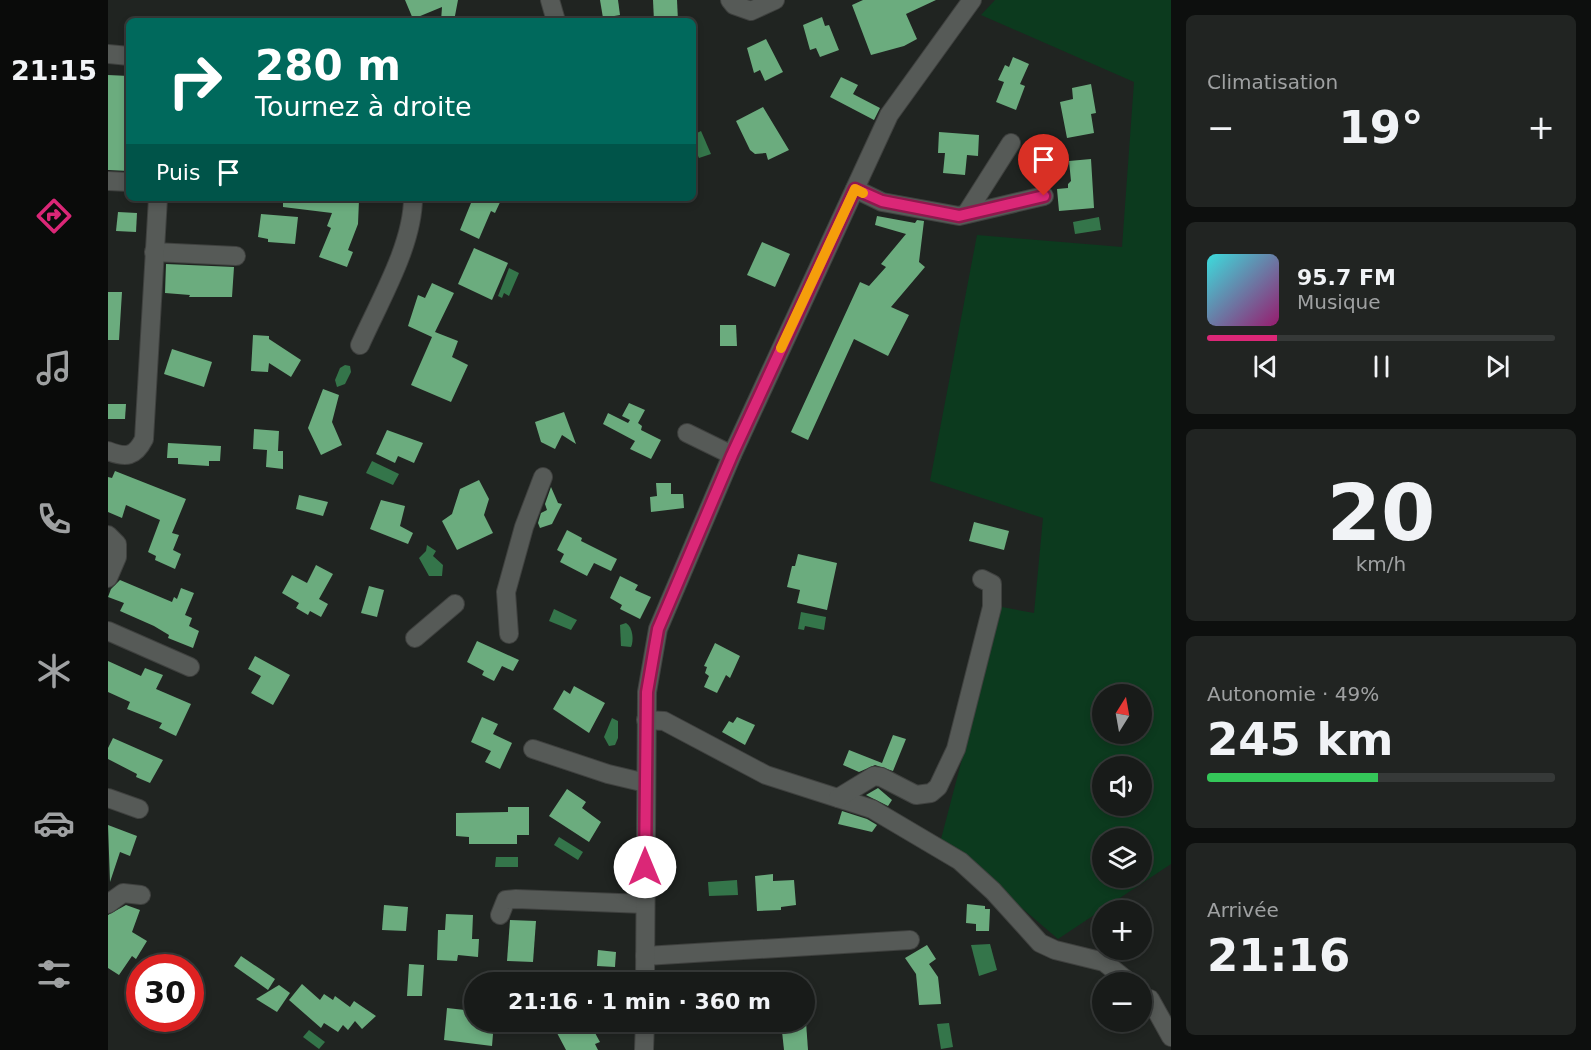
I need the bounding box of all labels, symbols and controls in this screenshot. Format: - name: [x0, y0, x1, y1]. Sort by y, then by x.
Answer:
- text: 280 m: [255, 41, 401, 90]
- icon: right: [156, 42, 234, 120]
- text: 21:15: [11, 55, 97, 86]
- text: Climatisation: [1207, 70, 1338, 94]
- text: Tournez à droite: [255, 91, 472, 122]
- text: 19°: [1338, 101, 1424, 154]
- text: −: [1207, 108, 1235, 147]
- text: +: [1527, 108, 1555, 147]
- pin: [1018, 134, 1069, 196]
- icon: arrive: [1027, 143, 1060, 176]
- icon: arrive: [212, 156, 245, 189]
- text: Puis: [156, 160, 200, 185]
- icon: directions: [33, 195, 75, 237]
- text: 95.7 FM: [1297, 265, 1396, 290]
- text: Musique: [1297, 290, 1381, 314]
- icon: music: [33, 347, 75, 389]
- icon: previous: [1249, 350, 1282, 383]
- icon: pause: [1365, 350, 1398, 383]
- icon: next: [1481, 350, 1514, 383]
- text: 20: [1327, 468, 1435, 558]
- icon: phone: [33, 498, 75, 540]
- text: km/h: [1356, 552, 1406, 576]
- icon: climate: [33, 650, 75, 692]
- text: Autonomie · 49%: [1207, 682, 1379, 706]
- north arrow: [1092, 684, 1152, 744]
- map controls: [1092, 684, 1152, 1032]
- text: 245 km: [1207, 713, 1393, 766]
- button: sound: [1092, 756, 1152, 816]
- icon: car: [33, 802, 75, 844]
- button: layers: [1092, 828, 1152, 888]
- position arrow: [613, 835, 677, 899]
- text: Arrivée: [1207, 898, 1279, 922]
- button: +: [1092, 900, 1152, 960]
- text: 21:16: [1207, 929, 1350, 982]
- icon: filters: [33, 953, 75, 995]
- speed limit sign: 30: [126, 954, 204, 1032]
- button: −: [1092, 972, 1152, 1032]
- text: 21:16 · 1 min · 360 m: [508, 989, 771, 1014]

